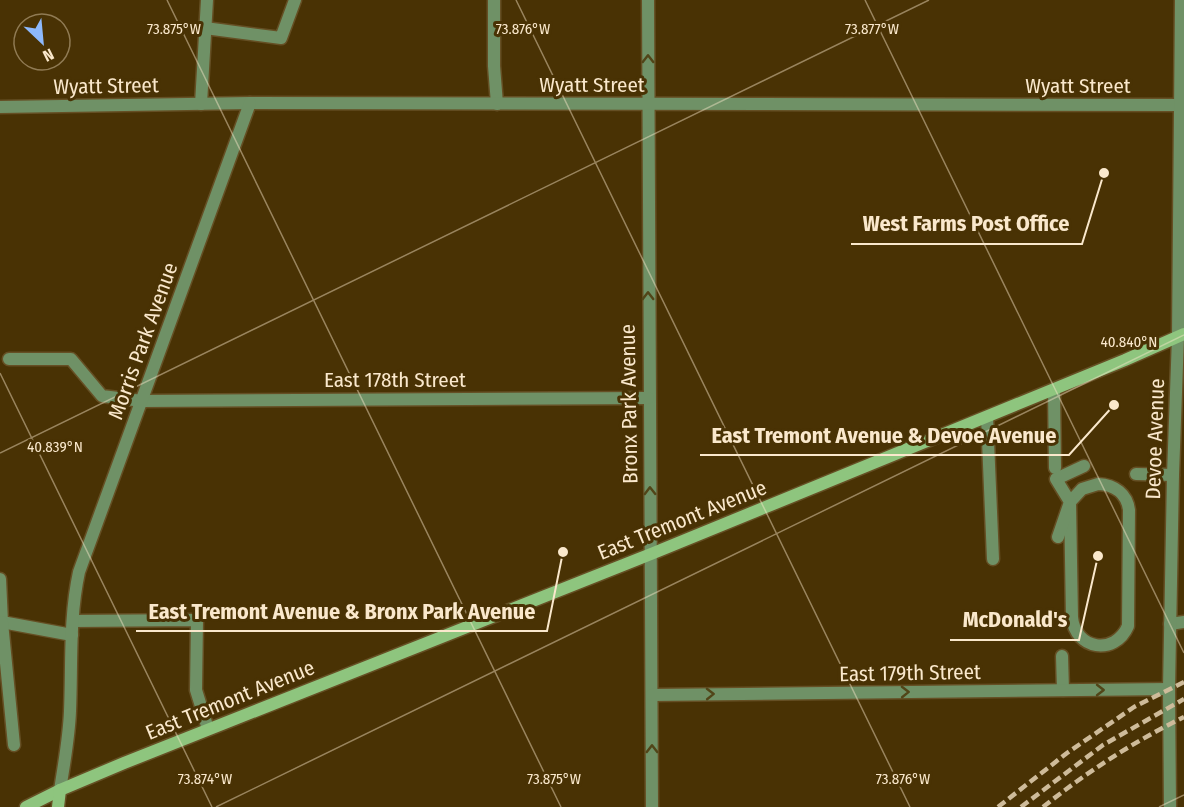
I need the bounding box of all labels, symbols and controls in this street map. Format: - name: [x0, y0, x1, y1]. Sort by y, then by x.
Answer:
- north arrow: [12, 12, 72, 72]
- text: 73.875°W: [147, 20, 201, 38]
- text: 73.876°W: [496, 20, 550, 38]
- text: 73.877°W: [845, 20, 899, 38]
- text: N: [40, 44, 57, 66]
- one-way arrow: [642, 54, 654, 63]
- street label: Wyatt Street: [53, 72, 159, 100]
- street label: Wyatt Street: [539, 72, 645, 98]
- street label: Wyatt Street: [1025, 73, 1131, 99]
- callout: West Farms Post Office: [851, 204, 1082, 244]
- text: West Farms Post Office: [863, 210, 1069, 237]
- street label: Morris Park Avenue: [103, 259, 183, 423]
- one-way arrow: [642, 291, 654, 300]
- street label: Bronx Park Avenue: [615, 324, 643, 484]
- text: 40.840°N: [1101, 333, 1157, 351]
- street label: East 178th Street: [324, 367, 466, 393]
- street label: Devoe Avenue: [1140, 378, 1170, 500]
- callout: East Tremont Avenue & Devoe Avenue: [700, 415, 1069, 455]
- text: East Tremont Avenue & Devoe Avenue: [712, 422, 1056, 449]
- text: 40.839°N: [27, 438, 83, 456]
- street label: East Tremont Avenue: [594, 474, 770, 566]
- one-way arrow: [644, 486, 656, 495]
- callout: East Tremont Avenue & Bronx Park Avenue: [136, 591, 547, 631]
- text: East Tremont Avenue & Bronx Park Avenue: [149, 598, 535, 625]
- callout: McDonald's: [950, 600, 1079, 640]
- text: McDonald's: [963, 606, 1068, 633]
- street label: East Tremont Avenue: [142, 654, 318, 746]
- street label: East 179th Street: [839, 659, 981, 687]
- one-way arrow: [1096, 684, 1105, 696]
- one-way arrow: [901, 686, 910, 698]
- one-way arrow: [706, 688, 715, 700]
- one-way arrow: [646, 744, 658, 753]
- text: 73.874°W: [178, 770, 232, 788]
- text: 73.875°W: [527, 770, 581, 788]
- text: 73.876°W: [876, 770, 930, 788]

